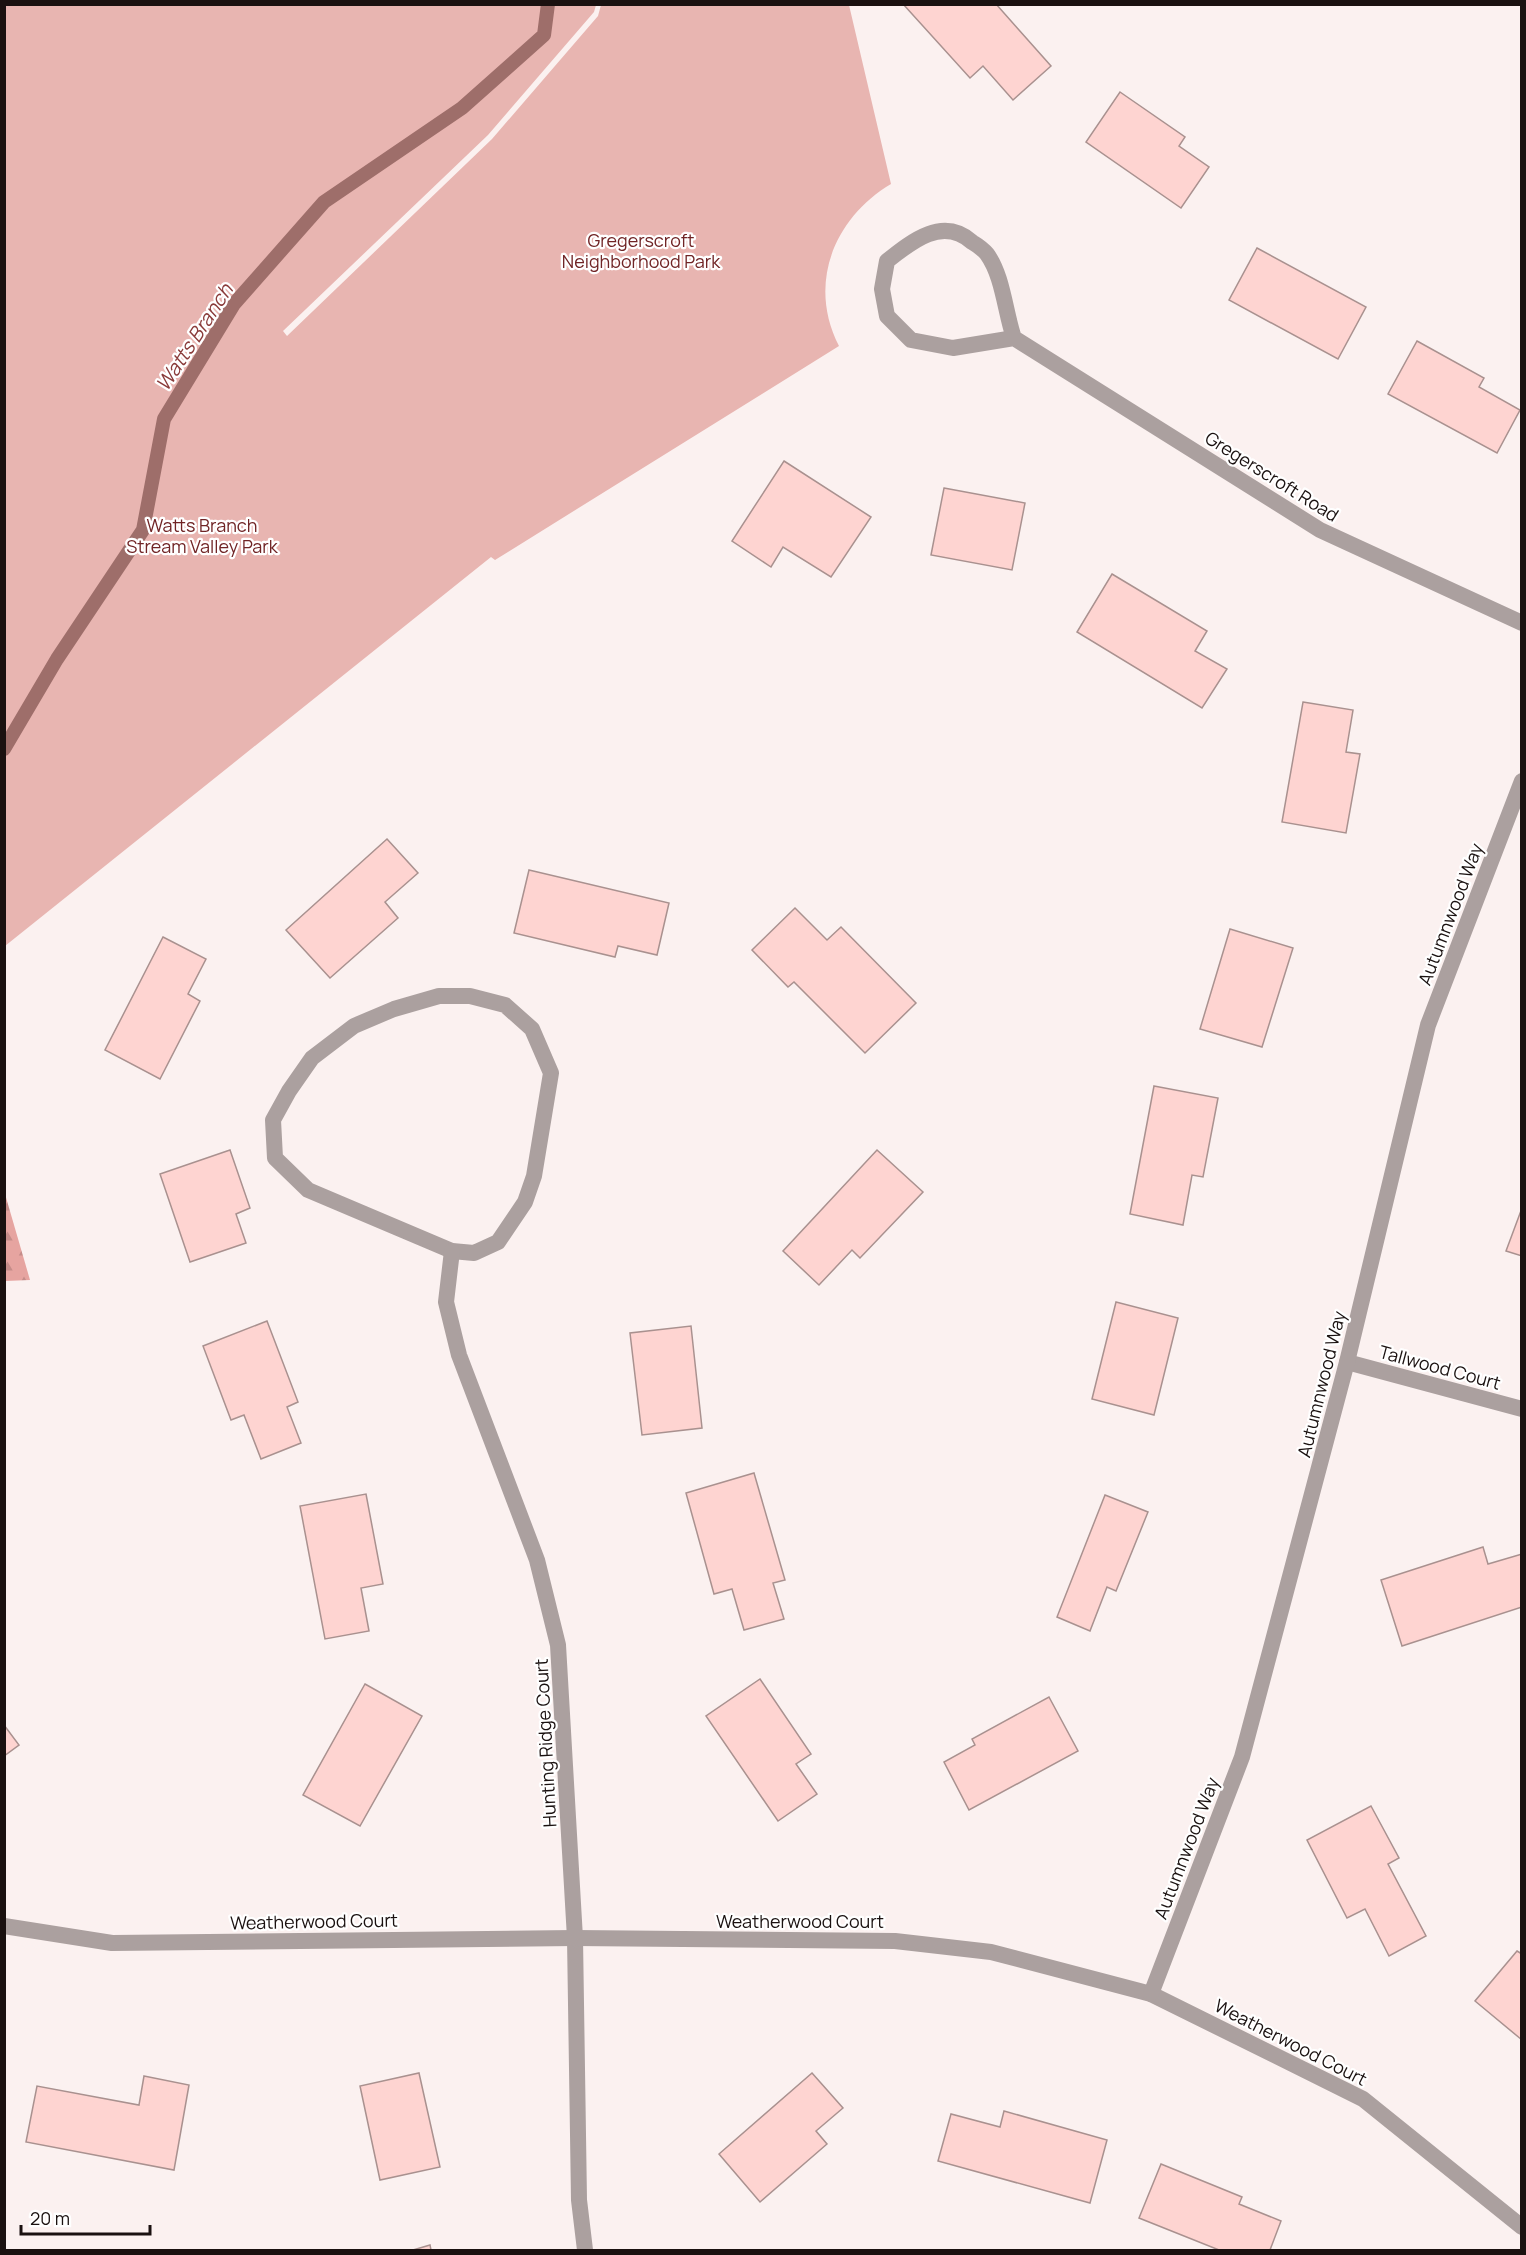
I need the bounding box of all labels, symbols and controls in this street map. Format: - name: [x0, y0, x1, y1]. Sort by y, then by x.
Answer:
- park label: Gregerscroft Neighborhood Park: [562, 228, 721, 273]
- water label: Watts Branch: [149, 277, 239, 396]
- street label: Gregerscroft Road: [1201, 425, 1343, 527]
- park label: Watts Branch Stream Valley Park: [126, 513, 279, 558]
- street label: Autumnwood Way: [1412, 839, 1488, 988]
- street label: Autumnwood Way: [1291, 1308, 1351, 1460]
- street label: Tallwood Court: [1377, 1339, 1503, 1395]
- street label: Hunting Ridge Court: [529, 1658, 561, 1828]
- street label: Autumnwood Way: [1148, 1773, 1224, 1922]
- street label: Weatherwood Court: [230, 1908, 398, 1934]
- street label: Weatherwood Court: [716, 1909, 884, 1933]
- street label: Weatherwood Court: [1211, 1993, 1371, 2091]
- scale bar: [21, 2198, 150, 2236]
- text: 20 m: [30, 2206, 70, 2230]

